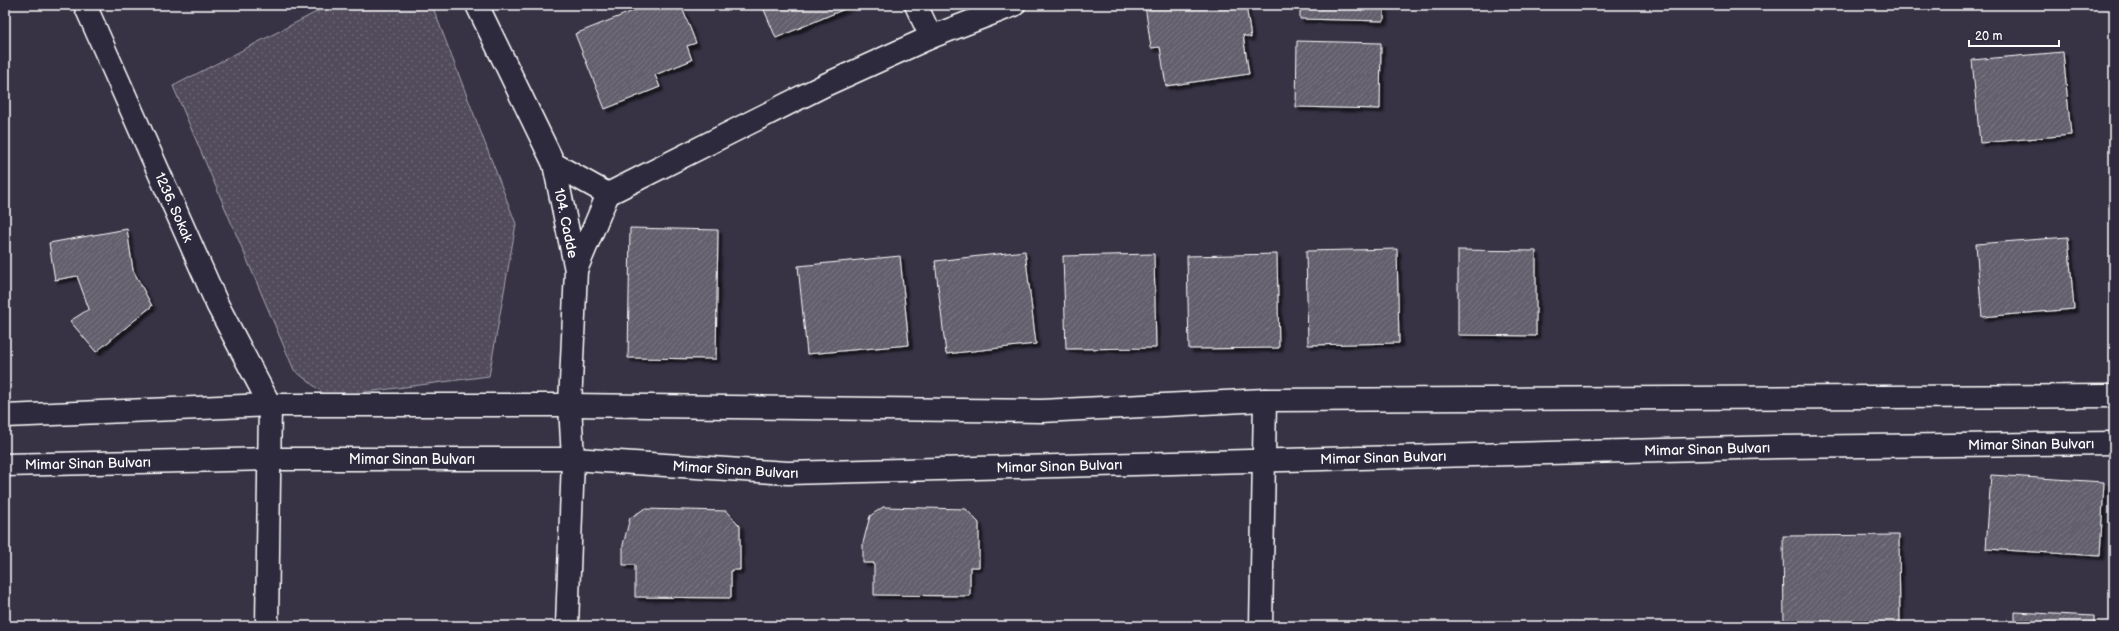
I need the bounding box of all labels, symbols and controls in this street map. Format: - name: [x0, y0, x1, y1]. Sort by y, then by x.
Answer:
- scale bar: [1969, 22, 2059, 48]
- text: 20 m: [1975, 29, 2002, 44]
- street label: 1236. Sokak: [151, 170, 197, 245]
- street label: 104. Cadde: [550, 187, 581, 260]
- street label: Mimar Sinan Bulvarı: [1968, 435, 2094, 454]
- street label: Mimar Sinan Bulvarı: [1644, 439, 1770, 460]
- street label: Mimar Sinan Bulvarı: [1320, 448, 1447, 468]
- street label: Mimar Sinan Bulvarı: [349, 451, 475, 468]
- street label: Mimar Sinan Bulvarı: [25, 454, 151, 474]
- street label: Mimar Sinan Bulvarı: [996, 456, 1123, 477]
- street label: Mimar Sinan Bulvarı: [672, 458, 799, 482]

